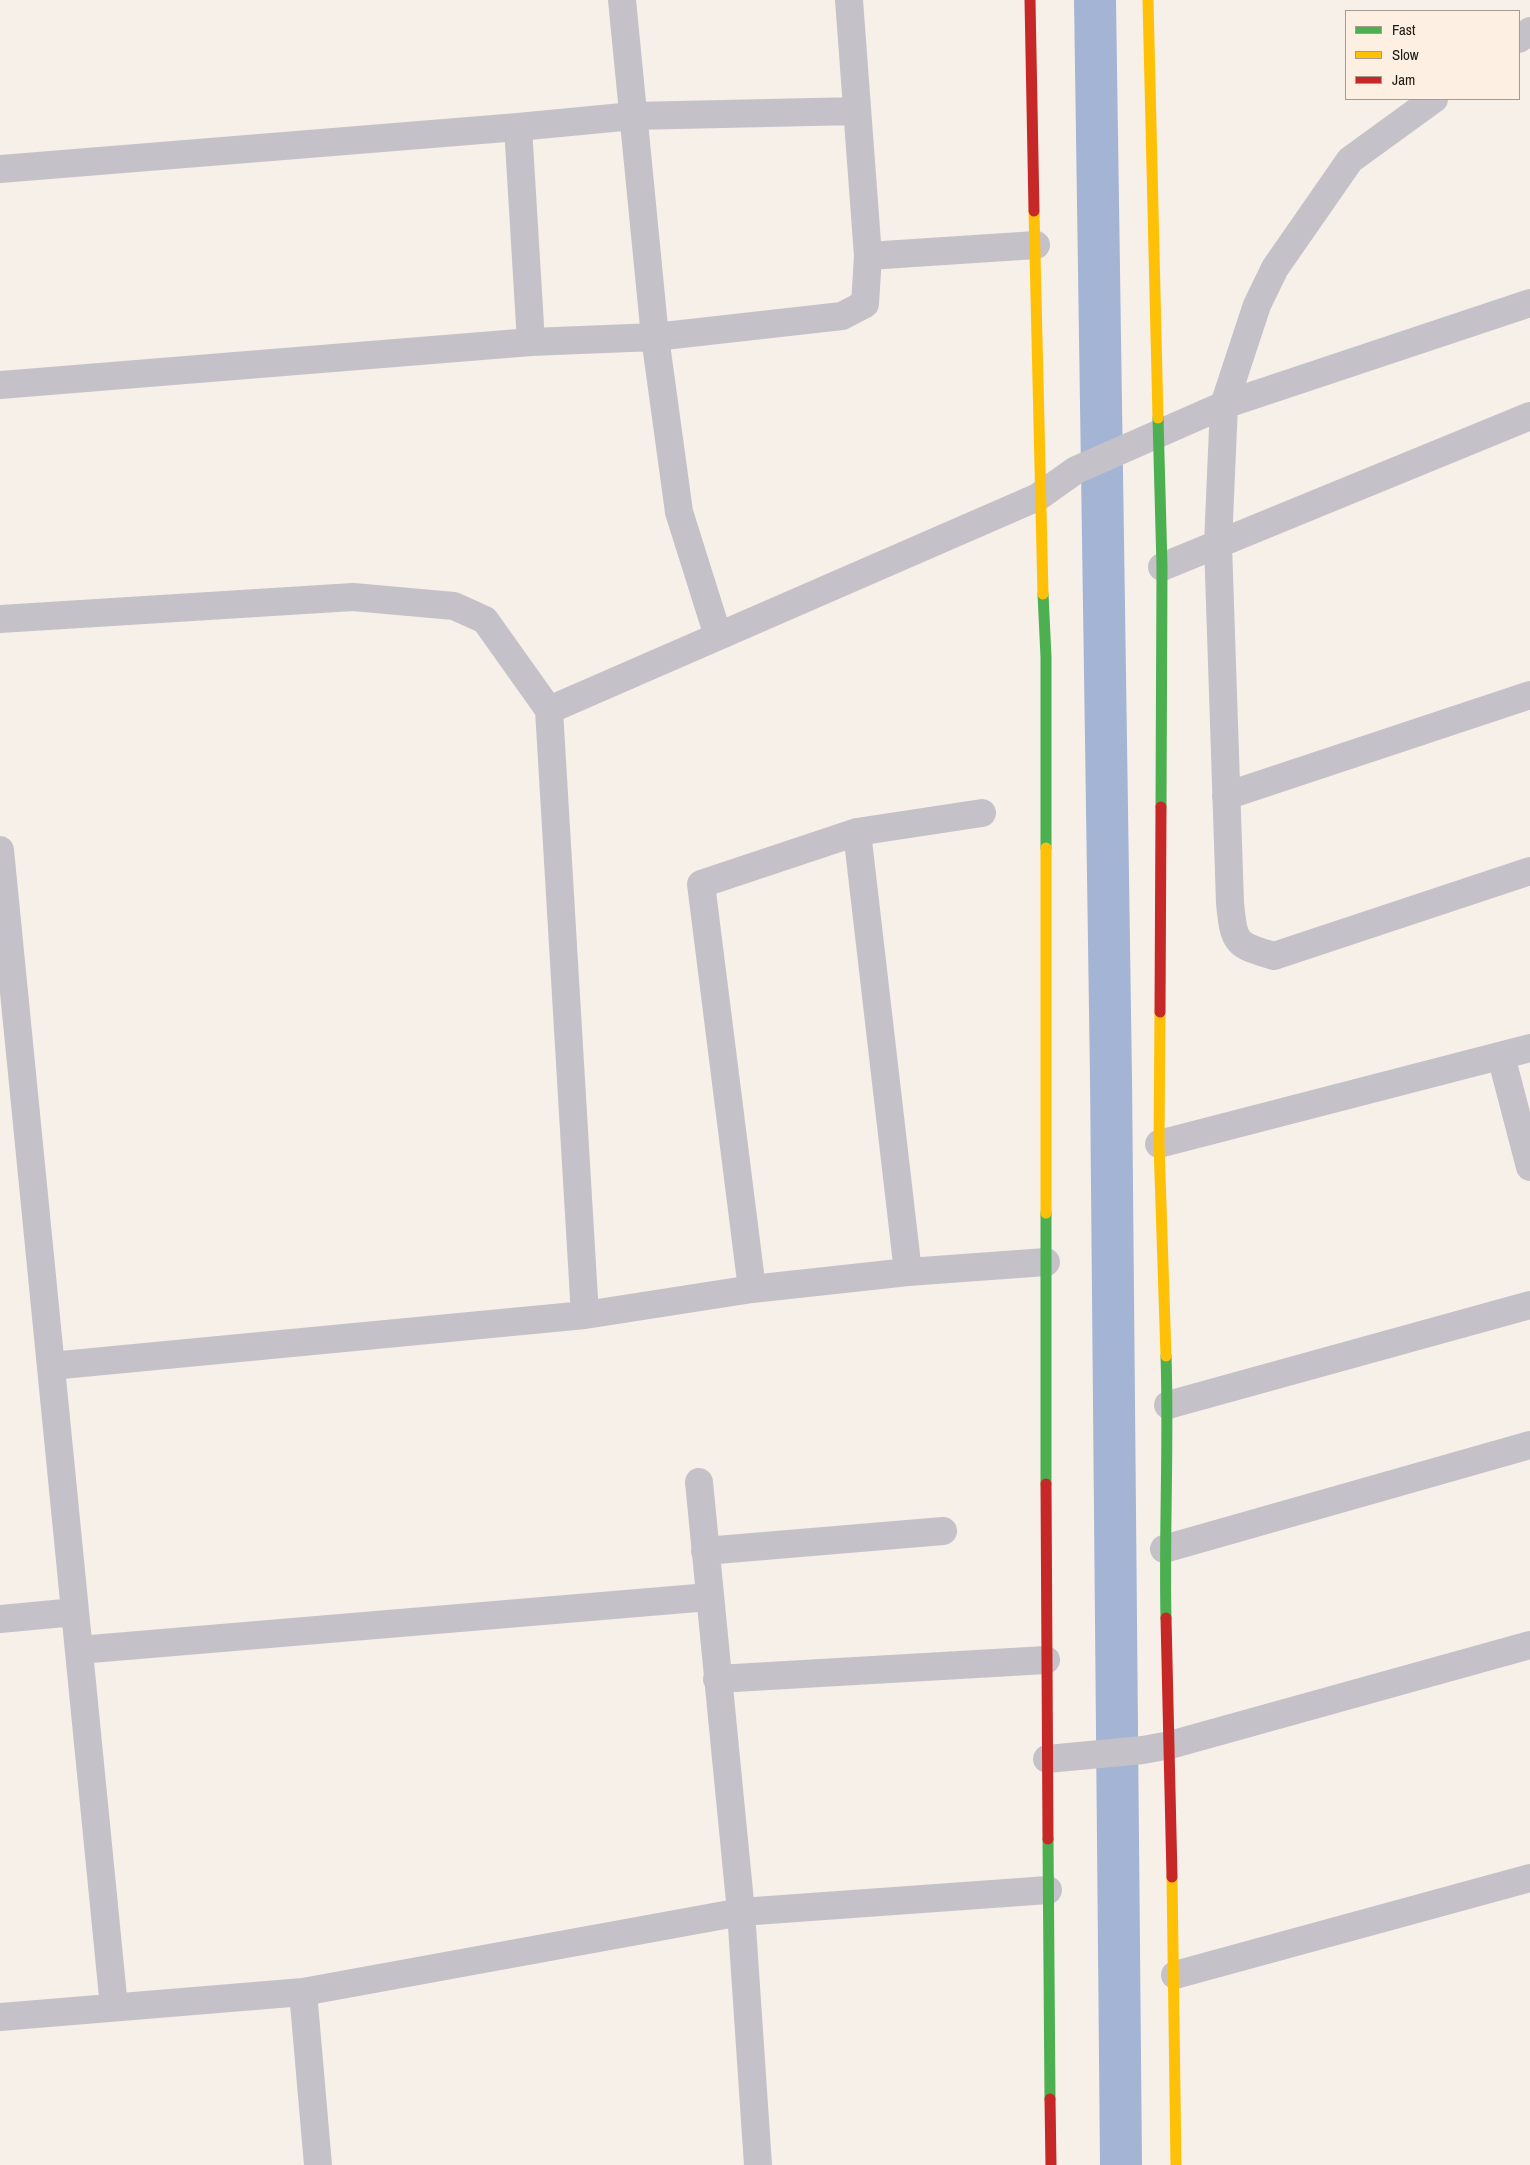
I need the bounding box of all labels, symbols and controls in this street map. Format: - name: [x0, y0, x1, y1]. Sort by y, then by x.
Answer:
- legend: [1345, 10, 1520, 100]
- text: Fast: [1392, 19, 1415, 40]
- text: Slow: [1392, 44, 1419, 65]
- text: Jam: [1392, 69, 1415, 90]

